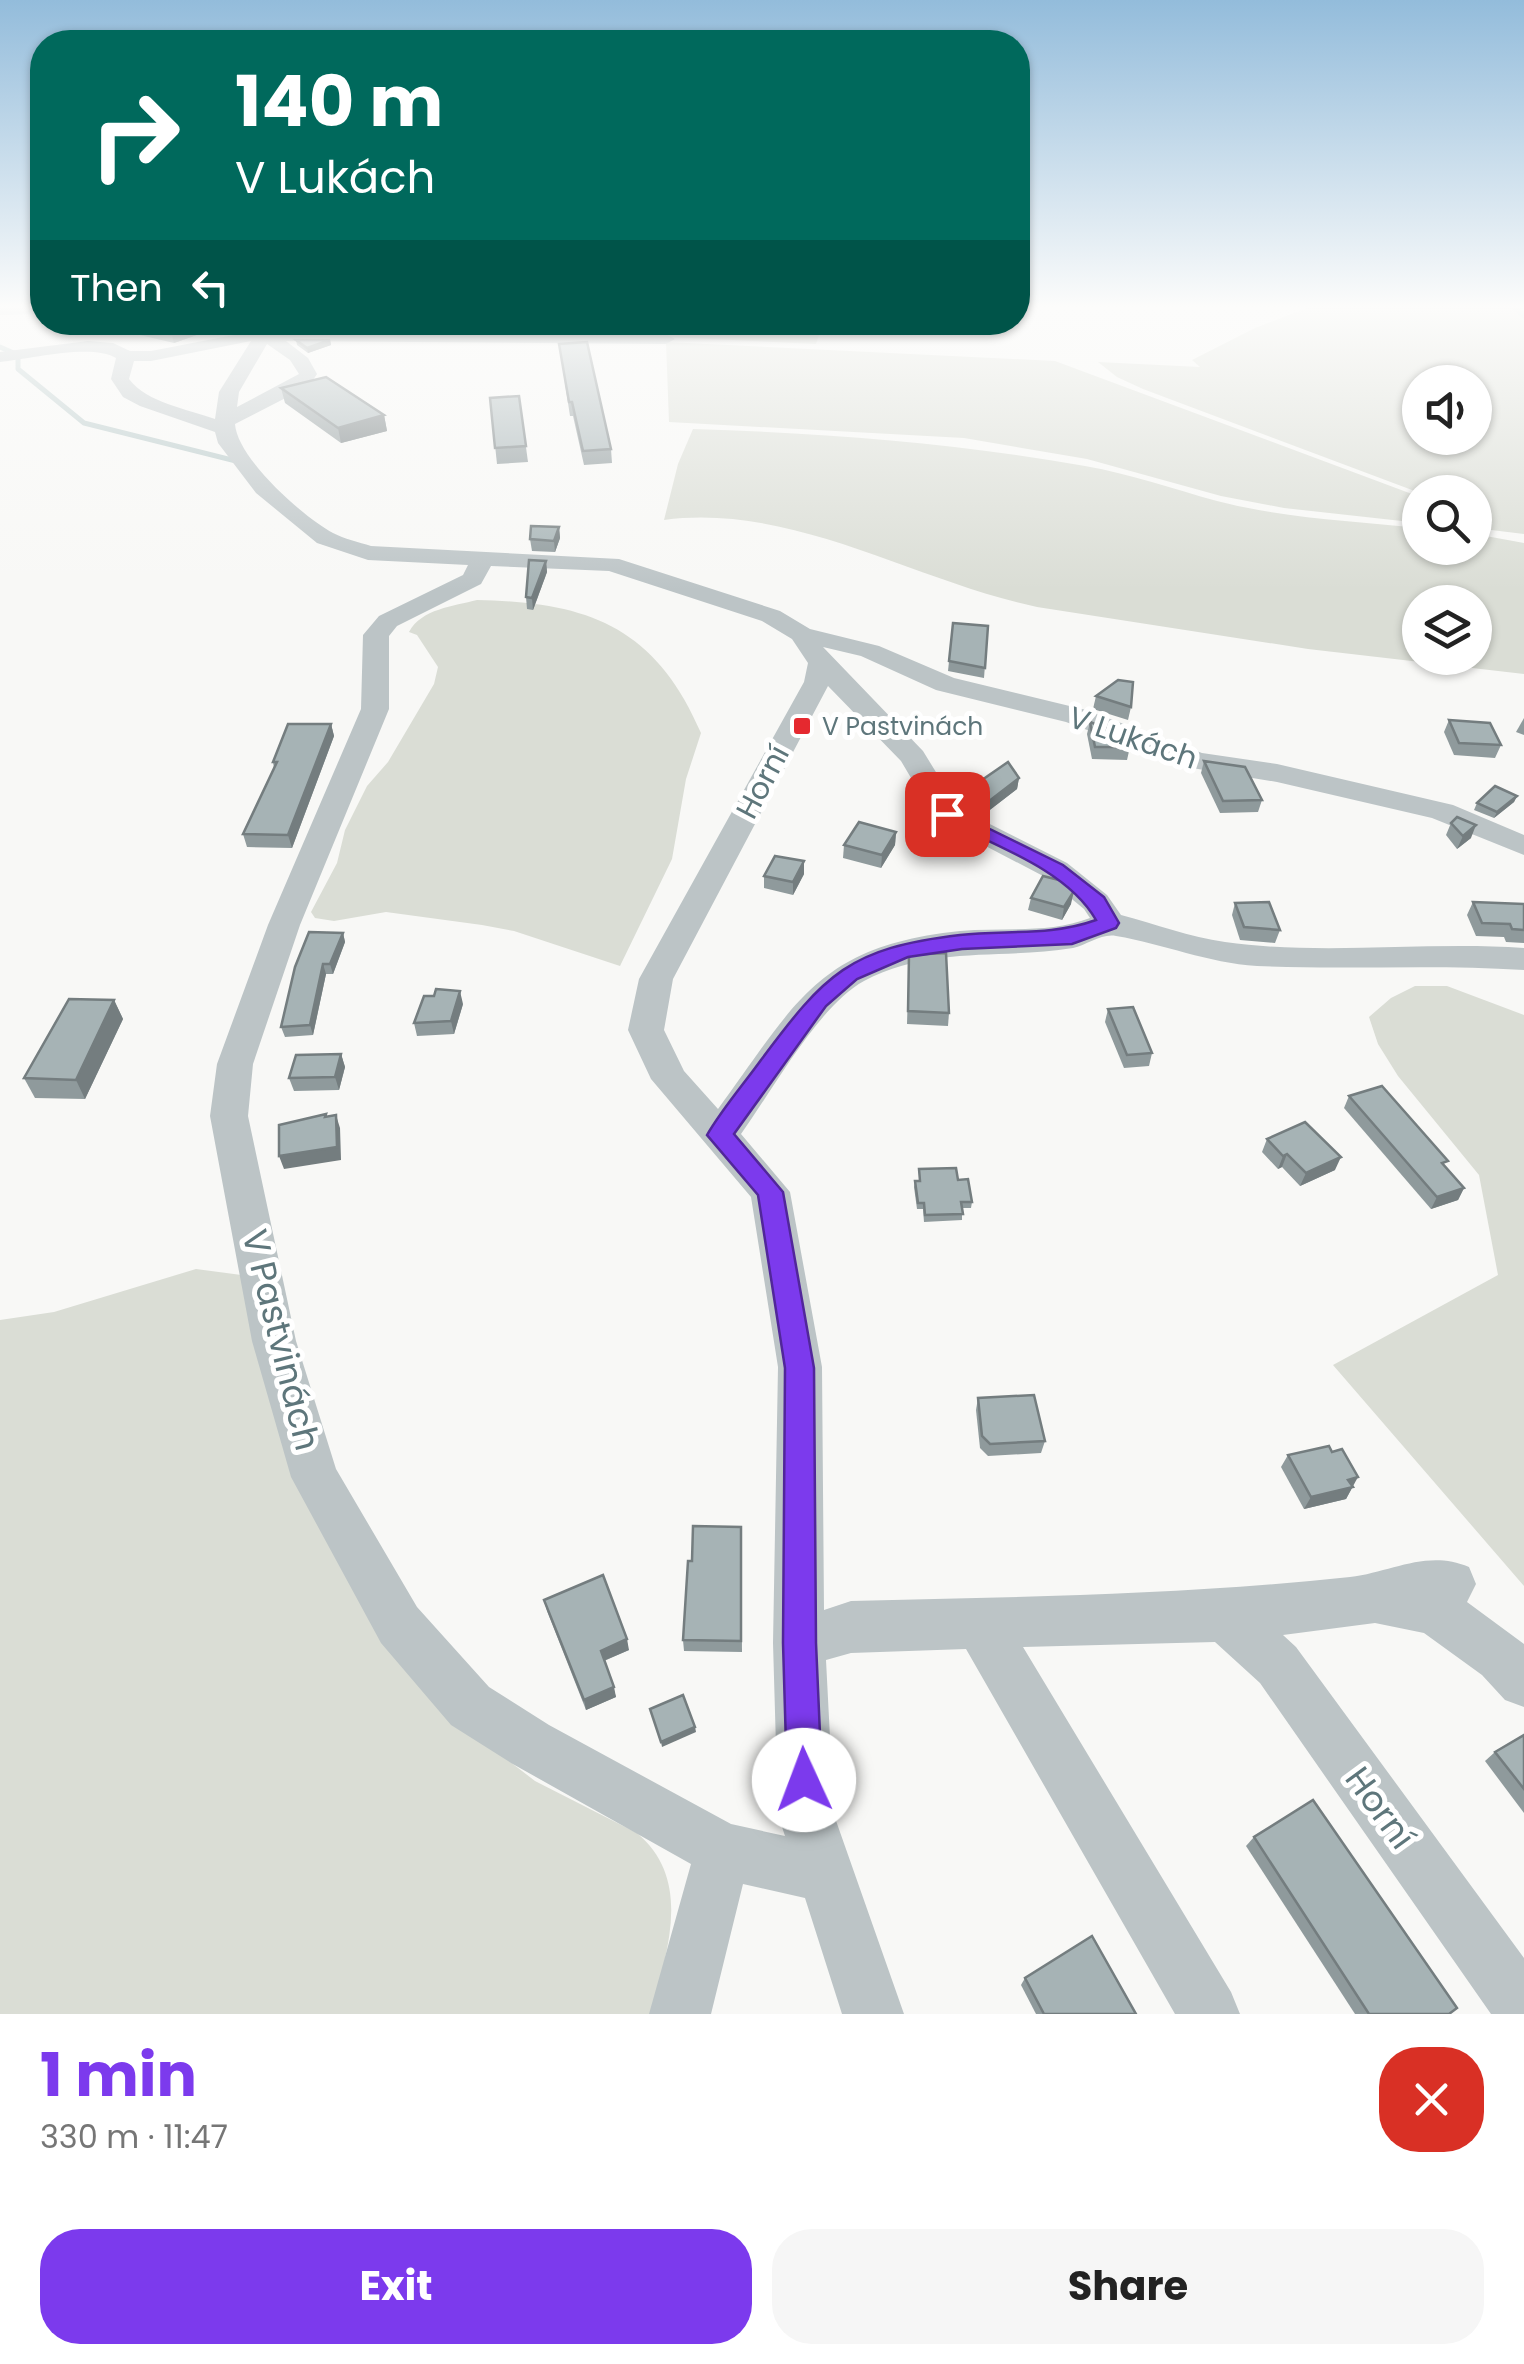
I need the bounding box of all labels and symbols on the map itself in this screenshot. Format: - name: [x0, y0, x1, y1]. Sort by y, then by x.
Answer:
- street label: V Lukách: [1063, 695, 1203, 780]
- place label: V Pastvinách: [822, 709, 983, 744]
- marker: V Pastvinách: [791, 715, 813, 737]
- street label: Horní: [725, 737, 800, 826]
- pin: [905, 772, 990, 857]
- street label: V Pastvinách: [230, 1224, 333, 1455]
- position arrow: [752, 1728, 856, 1832]
- street label: Horní: [1334, 1757, 1427, 1859]

